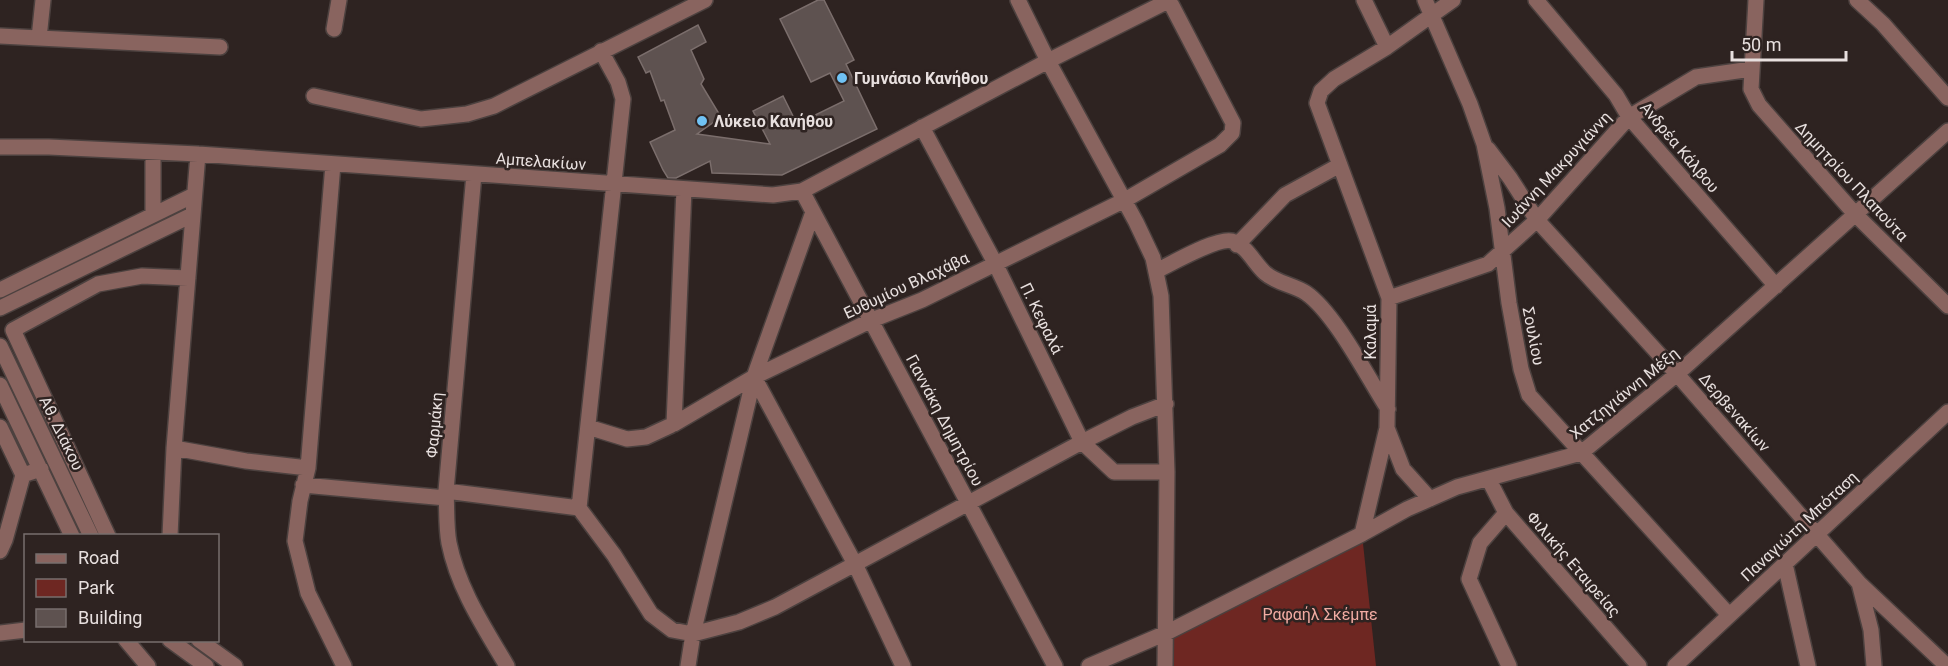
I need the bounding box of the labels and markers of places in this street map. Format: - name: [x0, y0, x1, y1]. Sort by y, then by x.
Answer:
- place label: Γυμνάσιο Κανήθου: [854, 69, 989, 88]
- marker: Γυμνάσιο Κανήθου: [835, 71, 849, 85]
- place label: Λύκειο Κανήθου: [714, 112, 833, 131]
- marker: Λύκειο Κανήθου: [695, 114, 709, 128]

